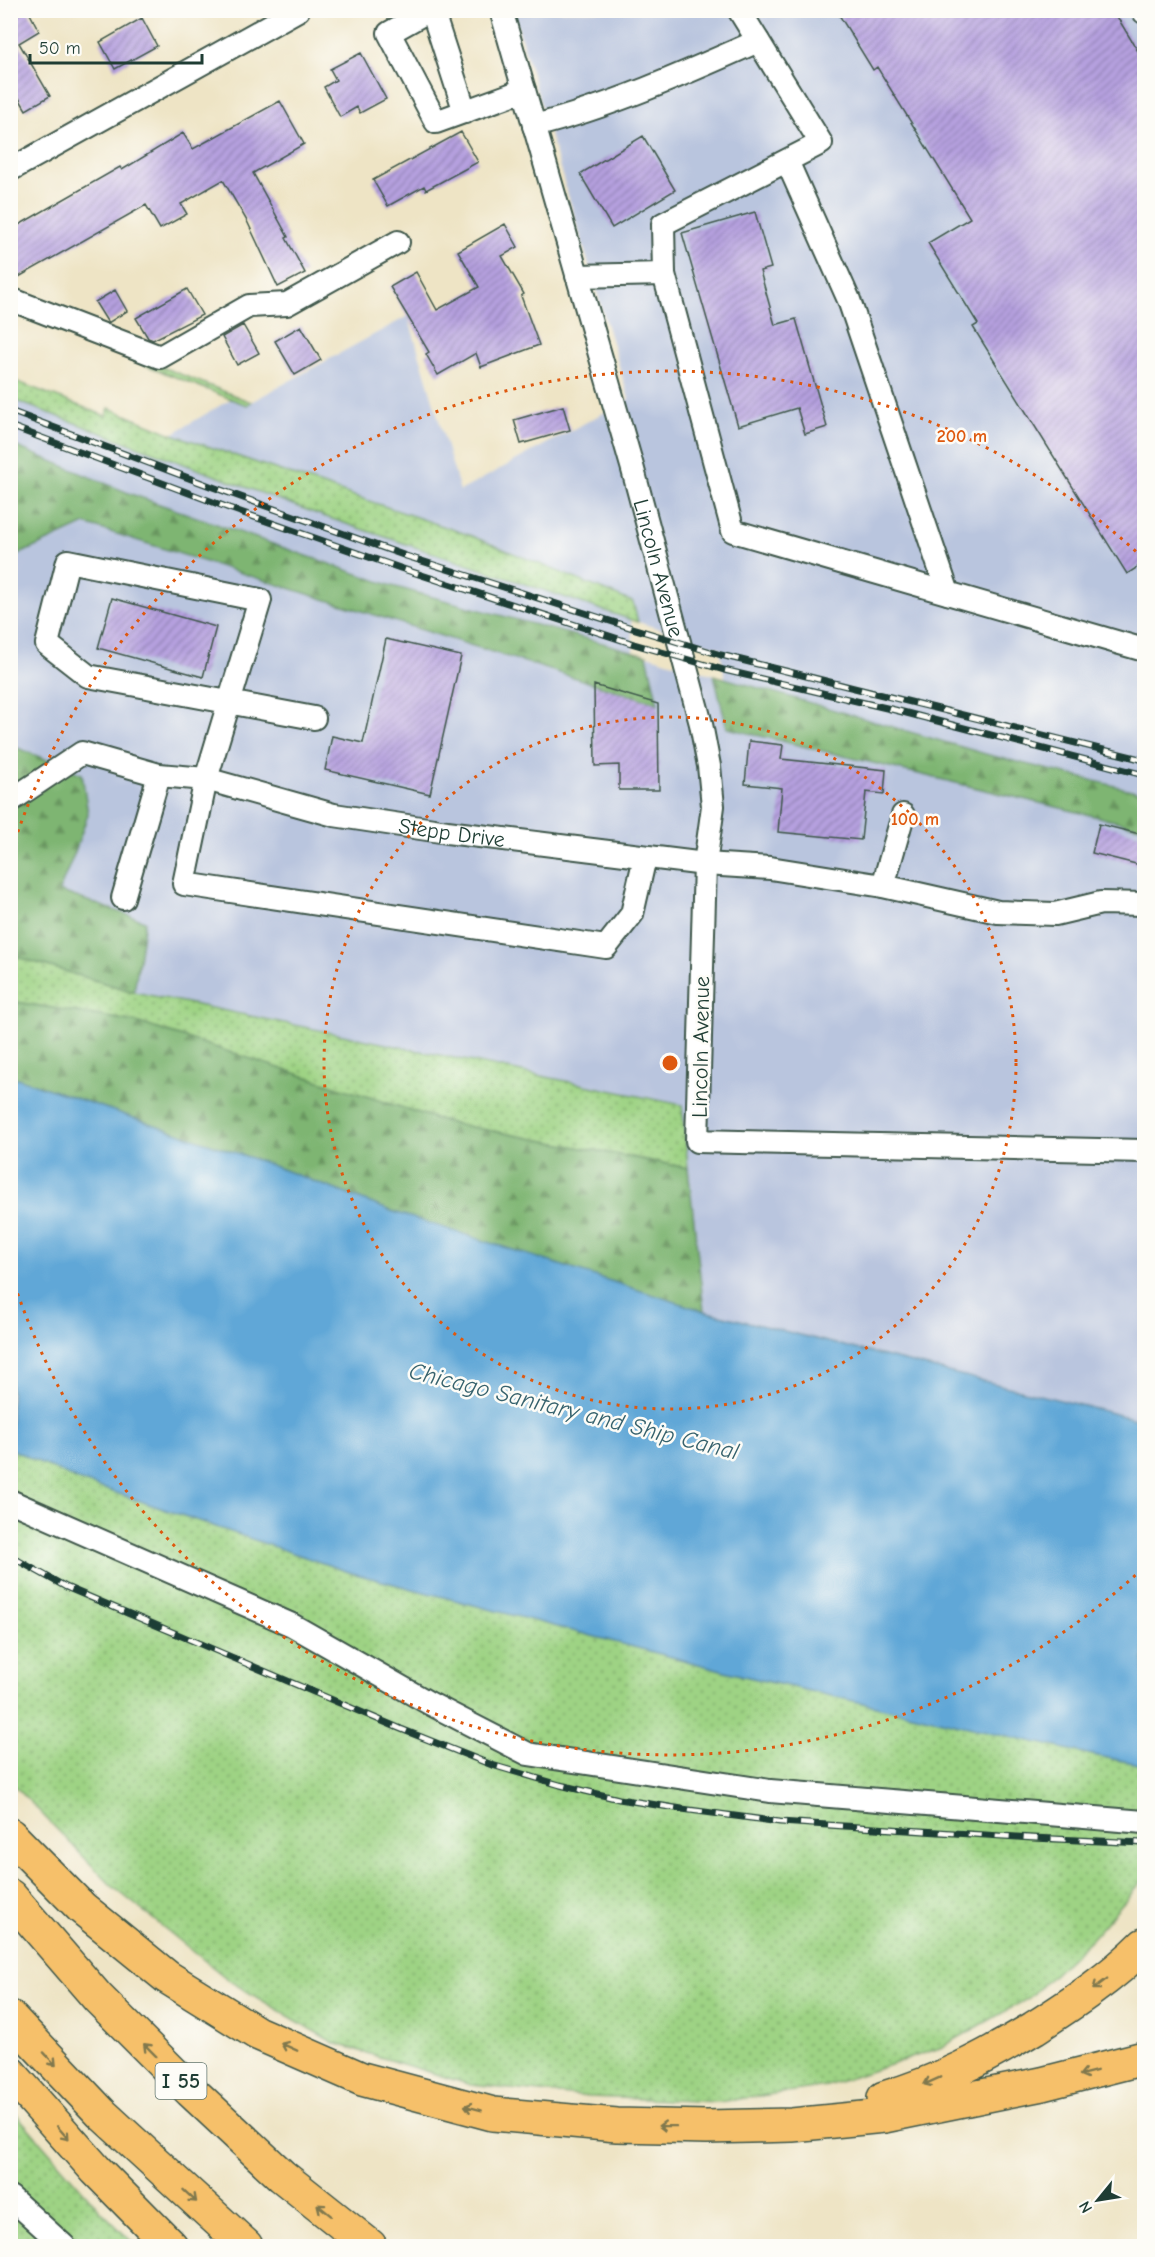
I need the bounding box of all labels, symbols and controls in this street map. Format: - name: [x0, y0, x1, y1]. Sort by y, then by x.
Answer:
- scale bar: [30, 27, 202, 65]
- text: 50 m: [39, 38, 81, 59]
- text: 200 m: [937, 426, 987, 447]
- street label: Lincoln Avenue: [627, 496, 689, 640]
- text: 100 m: [891, 809, 939, 830]
- street label: Stepp Drive: [397, 813, 506, 853]
- street label: Lincoln Avenue: [687, 976, 715, 1118]
- centre of rings: [660, 1053, 680, 1073]
- water label: Chicago Sanitary and Ship Canal: [406, 1356, 743, 1466]
- one-way arrow: [1093, 1977, 1109, 1990]
- one-way arrow: [280, 2041, 298, 2052]
- one-way arrow: [142, 2042, 157, 2057]
- one-way arrow: [43, 2052, 58, 2067]
- road number: I 55: [156, 2063, 207, 2099]
- one-way arrow: [1079, 2067, 1098, 2079]
- one-way arrow: [924, 2076, 942, 2088]
- one-way arrow: [464, 2102, 483, 2114]
- one-way arrow: [657, 2120, 677, 2132]
- one-way arrow: [56, 2125, 70, 2140]
- north arrow: [1068, 2170, 1128, 2230]
- one-way arrow: [182, 2189, 197, 2203]
- text: N: [1075, 2198, 1096, 2216]
- one-way arrow: [317, 2204, 333, 2217]

